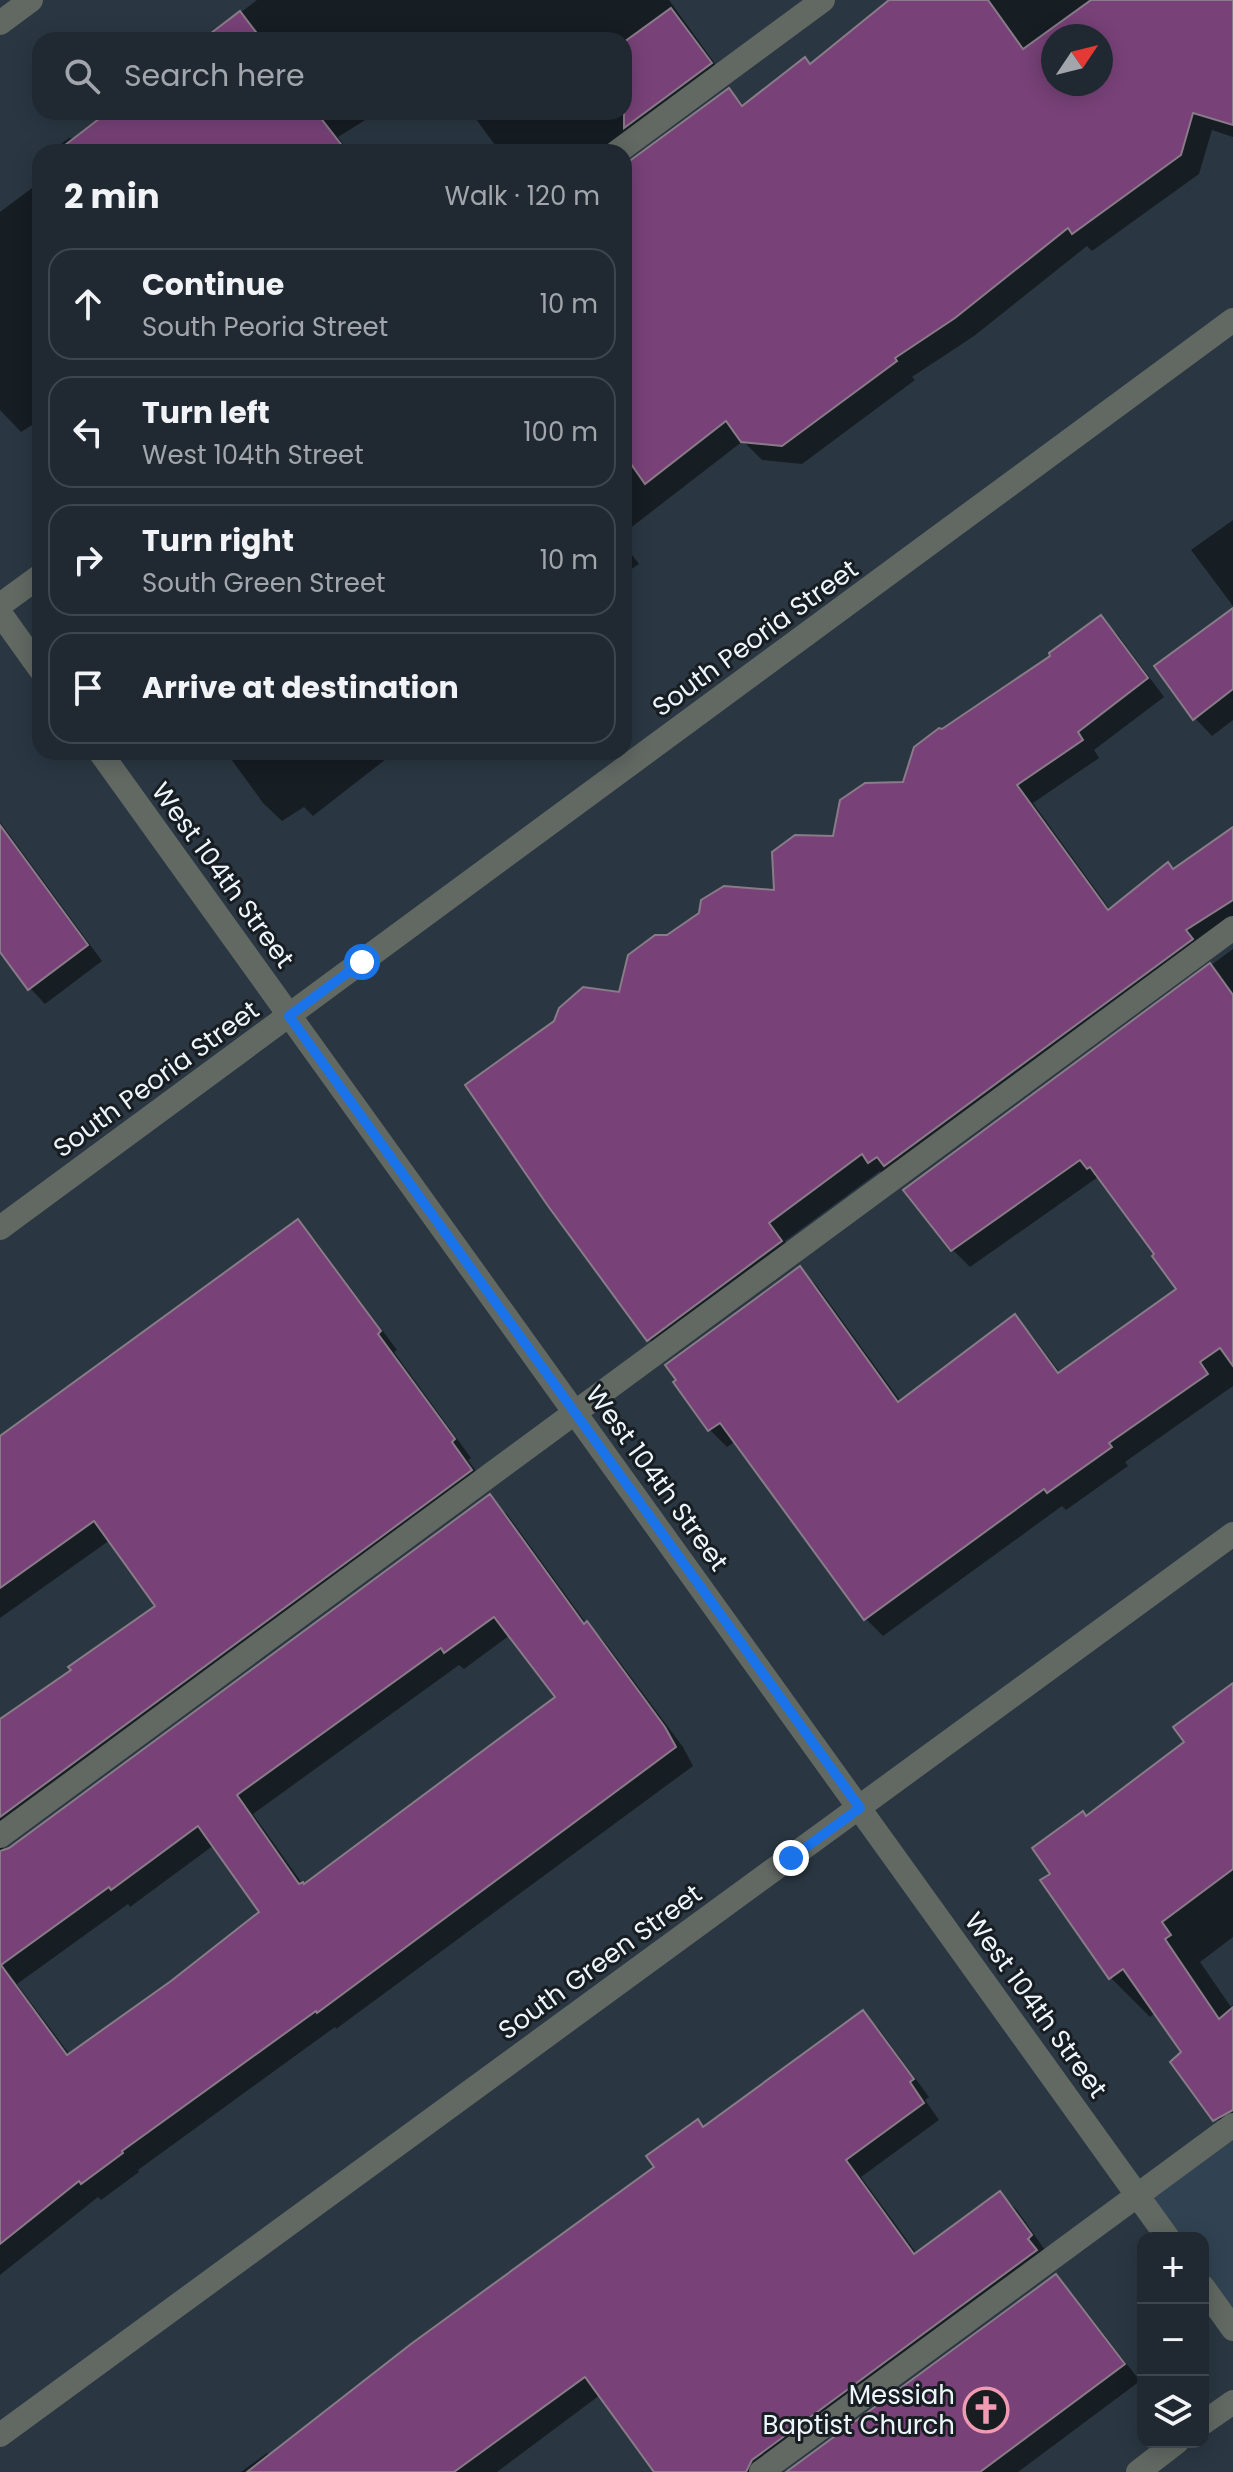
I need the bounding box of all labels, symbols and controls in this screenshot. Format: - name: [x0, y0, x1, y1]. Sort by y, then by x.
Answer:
- north arrow: [1041, 24, 1113, 96]
- search box: [32, 32, 632, 120]
- icon: search: [60, 54, 104, 98]
- text: Search here: [124, 54, 305, 97]
- text: 2 min: [64, 172, 160, 220]
- text: Walk · 120 m: [445, 178, 600, 214]
- text: Continue: [142, 263, 284, 306]
- icon: ahead: [66, 282, 110, 326]
- text: 10 m: [540, 286, 598, 322]
- text: South Peoria Street: [142, 309, 388, 345]
- text: Turn left: [142, 391, 270, 434]
- icon: left: [66, 410, 110, 454]
- text: 100 m: [523, 414, 598, 450]
- text: West 104th Street: [142, 437, 364, 473]
- text: Turn right: [142, 519, 294, 562]
- icon: right: [66, 538, 110, 582]
- text: 10 m: [540, 542, 598, 578]
- street label: South Peoria Street: [645, 551, 865, 725]
- text: South Green Street: [142, 565, 385, 601]
- icon: arrive: [66, 666, 110, 710]
- text: Arrive at destination: [142, 666, 459, 709]
- street label: West 104th Street: [143, 775, 303, 975]
- route start: [344, 944, 380, 980]
- street label: South Peoria Street: [46, 992, 266, 1166]
- street label: West 104th Street: [577, 1378, 737, 1578]
- route end: [773, 1840, 809, 1876]
- street label: South Green Street: [491, 1876, 709, 2048]
- street label: West 104th Street: [956, 1905, 1116, 2105]
- map controls: [1137, 2232, 1209, 2448]
- button: +: [1137, 2232, 1209, 2304]
- button: −: [1137, 2304, 1209, 2376]
- button: layers: [1137, 2376, 1209, 2448]
- place label: Messiah Baptist Church: [763, 2377, 955, 2443]
- church icon: Messiah Baptist Church: [962, 2386, 1010, 2434]

